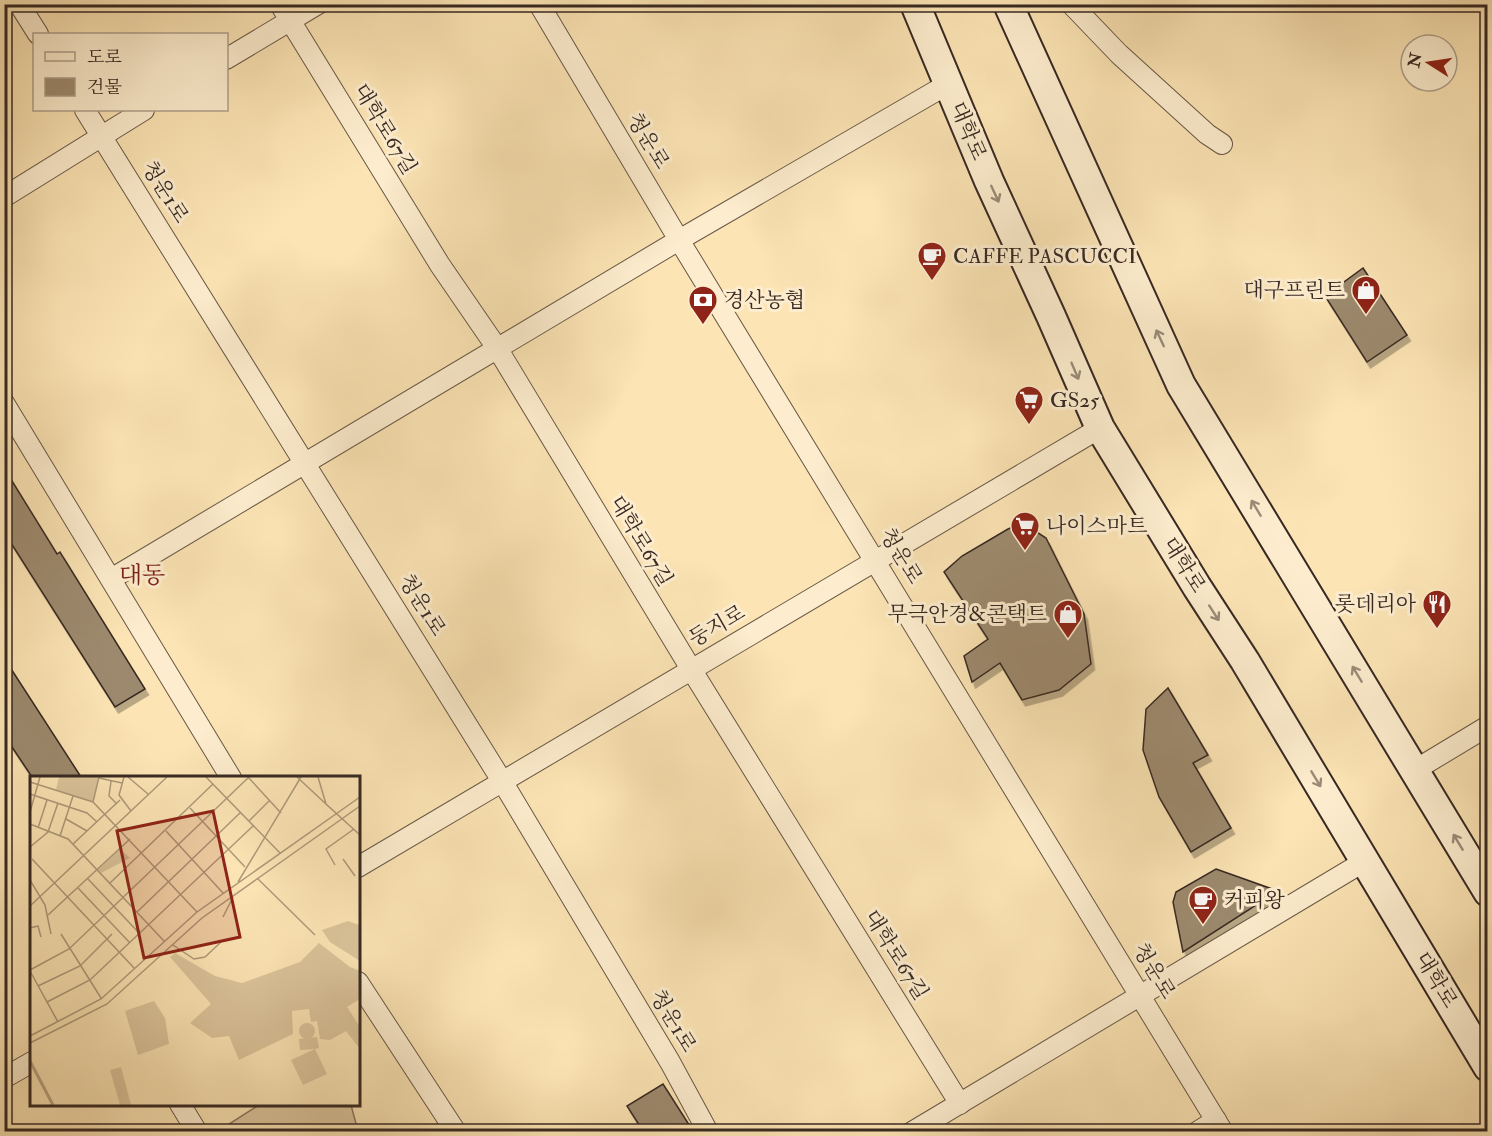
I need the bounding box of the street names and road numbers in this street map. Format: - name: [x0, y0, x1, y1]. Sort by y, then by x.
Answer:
- street label: 대학로67길: [347, 79, 423, 179]
- street label: 대학로: [944, 98, 992, 164]
- street label: 청운로: [621, 108, 675, 174]
- street label: 청운1로: [135, 156, 195, 228]
- street label: 대학로67길: [603, 491, 679, 591]
- street label: 청운로: [874, 523, 928, 589]
- street label: 대학로: [1156, 532, 1212, 598]
- street label: 청운1로: [392, 569, 452, 641]
- street label: 둥지로: [684, 599, 750, 653]
- street label: 대학로67길: [858, 905, 934, 1005]
- street label: 청운로: [1127, 938, 1181, 1004]
- street label: 대학로: [1409, 947, 1463, 1013]
- street label: 청운1로: [644, 985, 702, 1057]

